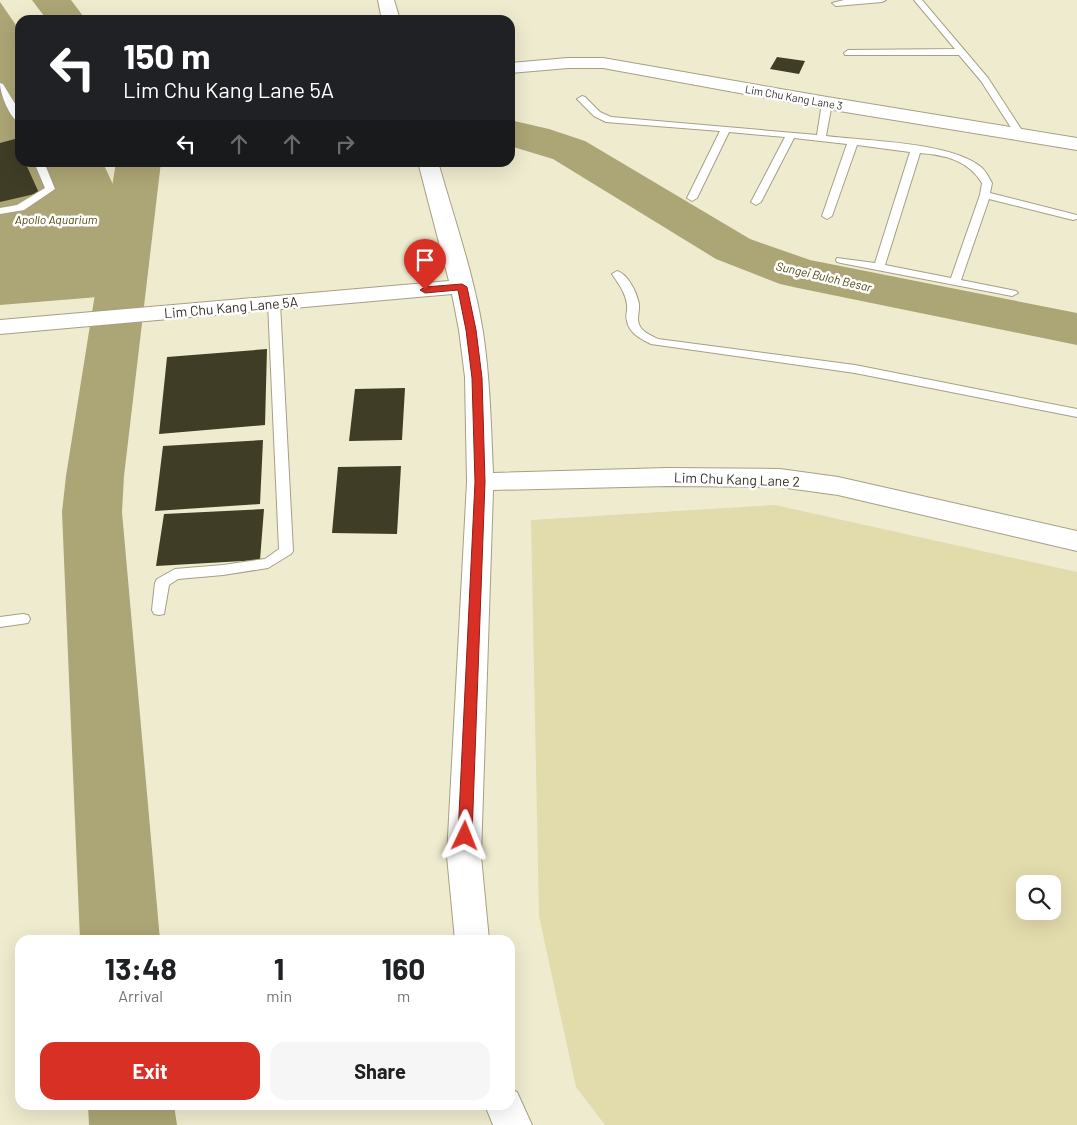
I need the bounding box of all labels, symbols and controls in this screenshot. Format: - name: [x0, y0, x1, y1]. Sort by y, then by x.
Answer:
- text: 150 m: [123, 34, 210, 76]
- icon: left: [40, 35, 105, 100]
- text: Lim Chu Kang Lane 5A: [123, 76, 334, 102]
- street label: Lim Chu Kang Lane 3: [744, 82, 844, 112]
- icon: left: [172, 130, 200, 158]
- icon: ahead: [225, 130, 253, 158]
- icon: ahead: [278, 130, 306, 158]
- icon: right: [331, 130, 359, 158]
- water label: Apollo Aquarium: [15, 212, 98, 226]
- pin: [404, 239, 446, 290]
- icon: arrive: [411, 246, 439, 274]
- water label: Sungei Buloh Besar: [775, 258, 874, 294]
- street label: Lim Chu Kang Lane 5A: [163, 293, 299, 321]
- street label: Lim Chu Kang Lane 2: [674, 468, 800, 490]
- position arrow: [438, 809, 490, 861]
- map controls: [1016, 875, 1061, 920]
- button: search: [1016, 875, 1061, 920]
- text: 13:48: [105, 950, 177, 986]
- text: 1: [274, 950, 284, 986]
- text: 160: [382, 950, 425, 986]
- text: Arrival: [118, 986, 163, 1005]
- text: min: [266, 986, 292, 1005]
- text: m: [397, 986, 410, 1005]
- button: Exit: [40, 1042, 260, 1100]
- button: Share: [270, 1042, 490, 1100]

